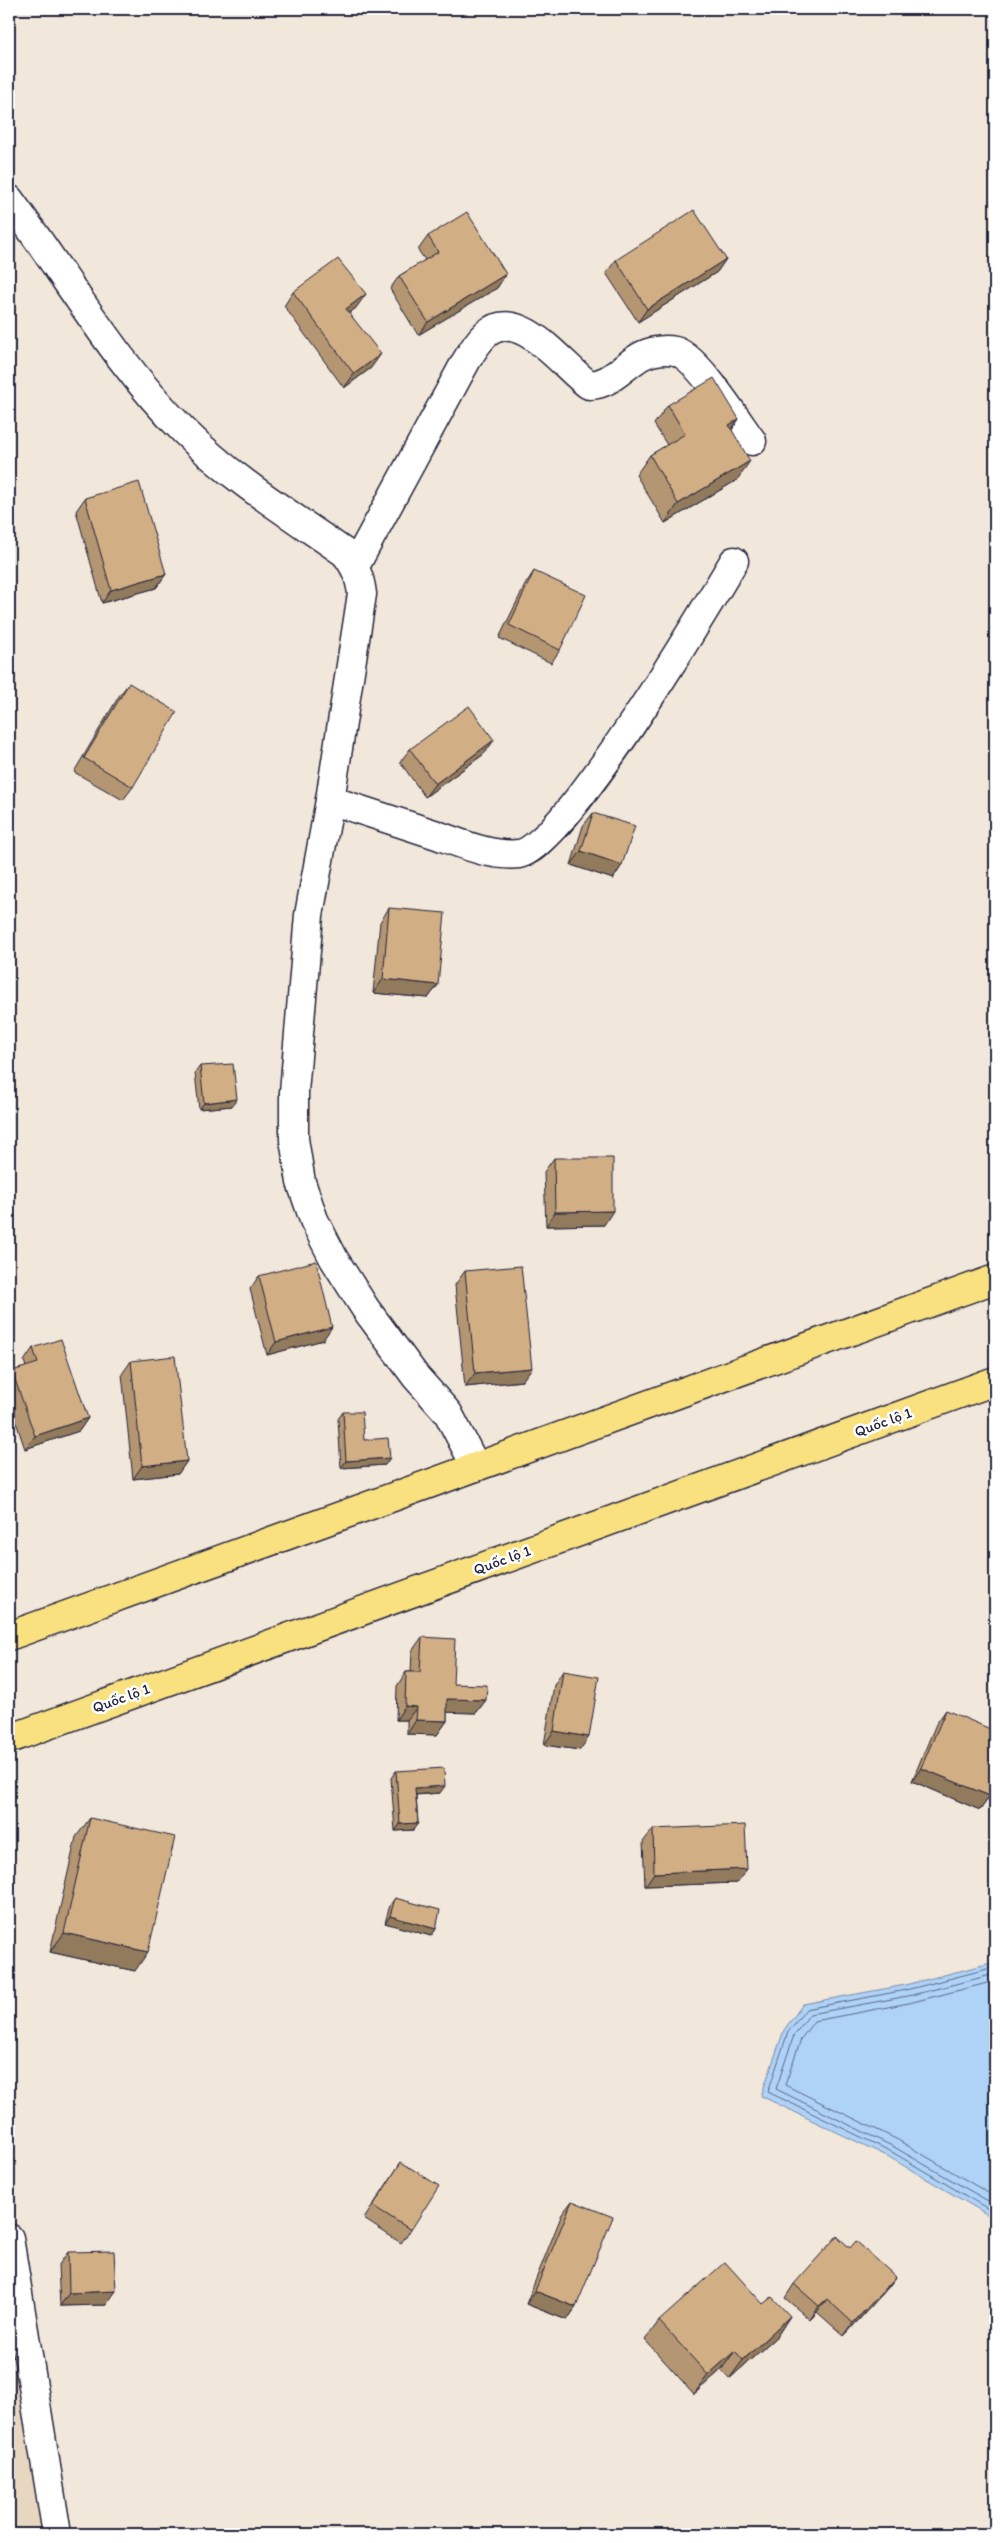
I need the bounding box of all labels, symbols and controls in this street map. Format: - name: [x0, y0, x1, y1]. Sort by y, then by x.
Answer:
- street label: Quốc lộ 1: [852, 1403, 914, 1441]
- street label: Quốc lộ 1: [471, 1541, 533, 1579]
- street label: Quốc lộ 1: [90, 1679, 152, 1717]

